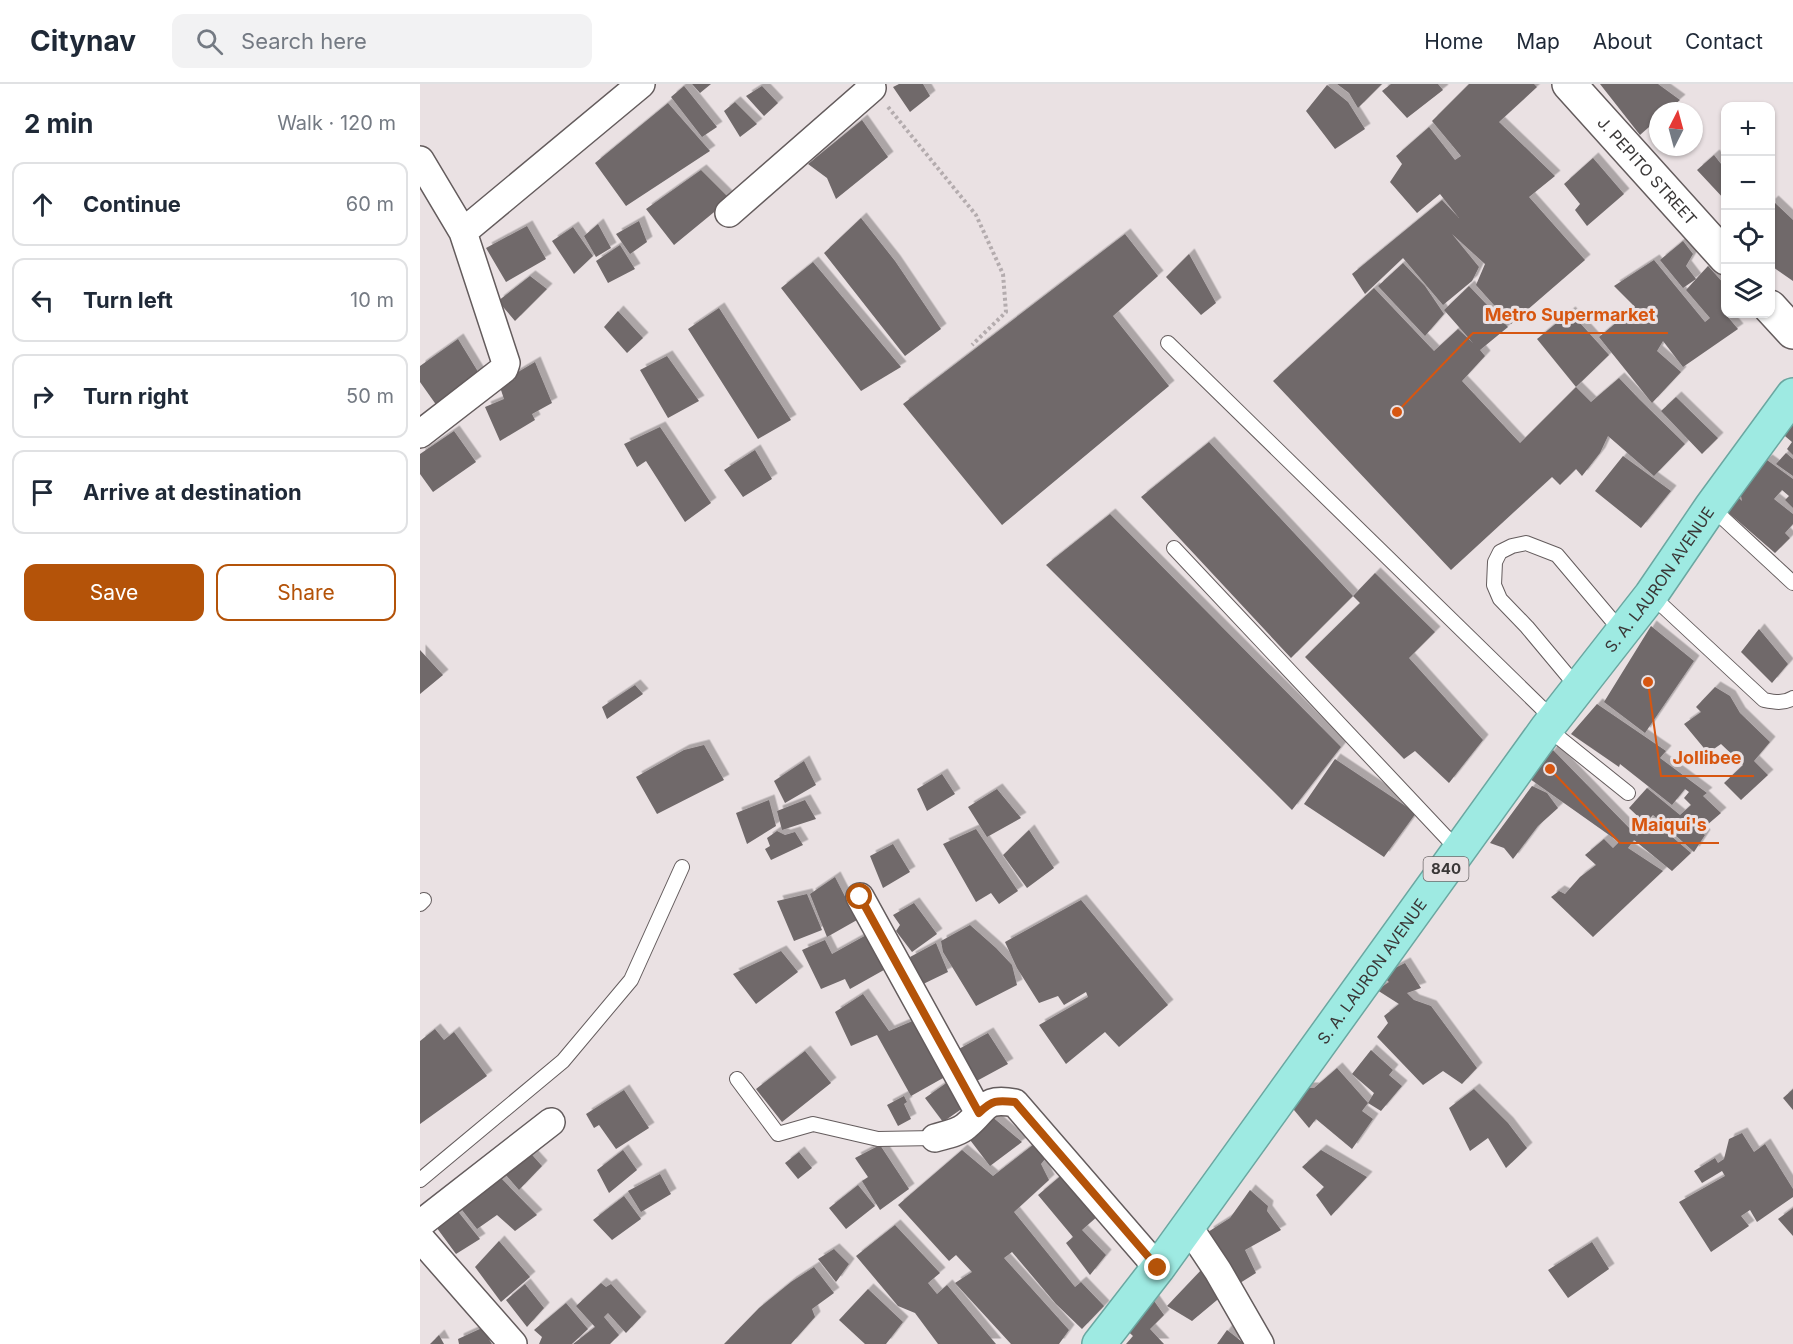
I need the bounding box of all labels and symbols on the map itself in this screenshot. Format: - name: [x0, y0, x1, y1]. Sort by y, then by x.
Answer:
- north arrow: [1649, 102, 1703, 156]
- street label: J. PEPITO STREET: [1593, 113, 1701, 229]
- callout: Metro Supermarket: [1473, 297, 1668, 333]
- text: Metro Supermarket: [1485, 304, 1656, 325]
- street label: S. A. LAURON AVENUE: [1600, 503, 1718, 656]
- callout: Jollibee: [1661, 740, 1754, 776]
- text: Jollibee: [1673, 747, 1742, 768]
- callout: Maiqui's: [1620, 807, 1719, 843]
- text: Maiqui's: [1631, 814, 1707, 835]
- road number: 840: [1424, 857, 1468, 881]
- route start: [846, 883, 872, 909]
- street label: S. A. LAURON AVENUE: [1313, 895, 1431, 1048]
- route end: [1144, 1254, 1170, 1280]

